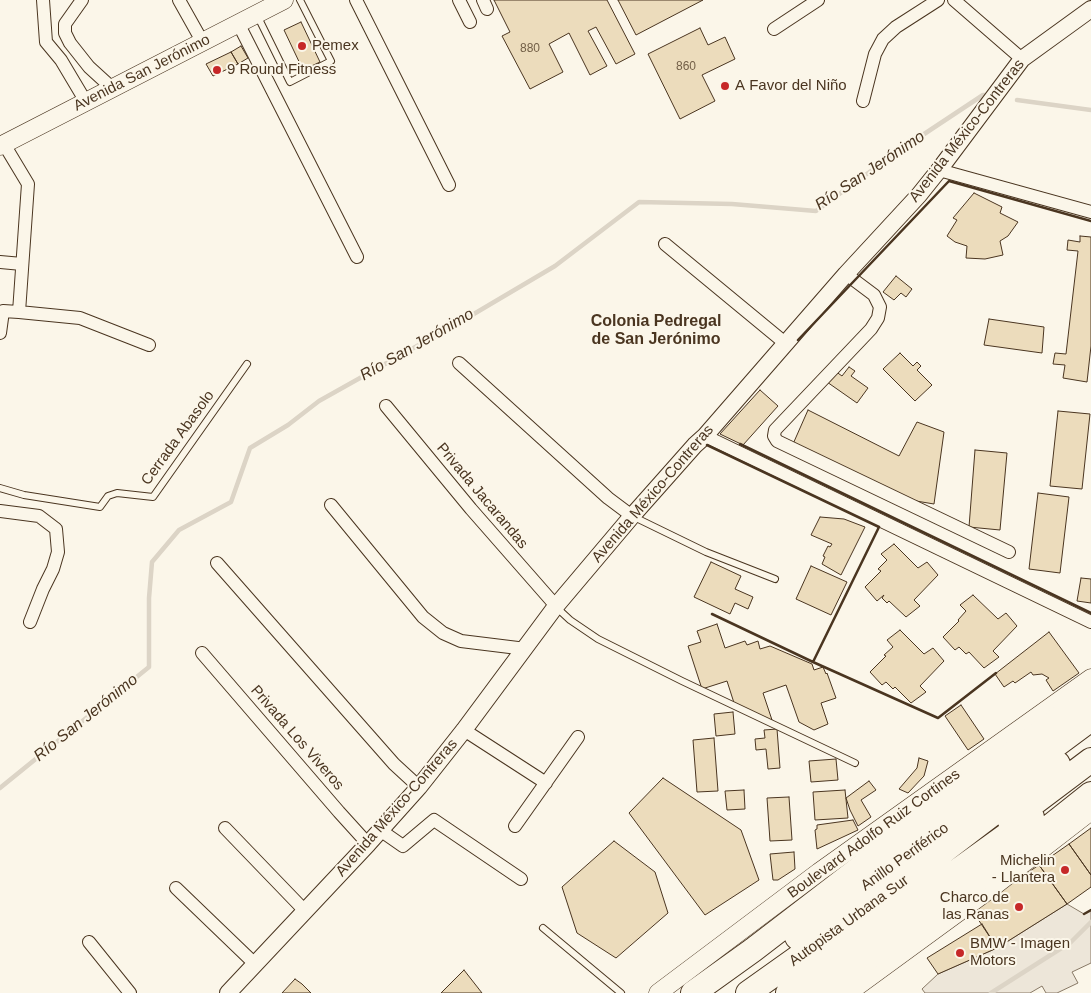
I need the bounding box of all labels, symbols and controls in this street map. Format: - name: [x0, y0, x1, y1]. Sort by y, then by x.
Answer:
- street label: Avenida San Jerónimo: [71, 31, 213, 115]
- place label: Pemex: [312, 37, 359, 55]
- marker: Pemex: [296, 40, 308, 52]
- house number: 880: [520, 42, 540, 56]
- street label: Avenida México-Contreras: [906, 56, 1028, 206]
- house number: 860: [676, 60, 696, 74]
- place label: 9 Round Fitness: [227, 61, 336, 79]
- marker: 9 Round Fitness: [211, 64, 223, 76]
- place label: A Favor del Niño: [735, 77, 847, 95]
- marker: A Favor del Niño: [719, 80, 731, 92]
- water label: Río San Jerónimo: [812, 127, 928, 215]
- water label: Río San Jerónimo: [357, 305, 477, 385]
- district label: Colonia Pedregal de San Jerónimo: [591, 312, 721, 350]
- street label: Cerrada Abasolo: [138, 387, 218, 489]
- street label: Avenida México-Contreras: [588, 422, 718, 566]
- street label: Privada Jacarandas: [432, 439, 532, 553]
- water label: Río San Jerónimo: [30, 670, 142, 766]
- street label: Privada Los Viveros: [247, 682, 347, 794]
- street label: Avenida México-Contreras: [332, 736, 462, 880]
- street label: Boulevard Adolfo Ruiz Cortines: [784, 765, 964, 903]
- street label: Anillo Periférico: [858, 819, 952, 895]
- place label: Michelin - Llantera: [992, 852, 1055, 887]
- marker: Michelin - Llantera: [1059, 864, 1071, 876]
- street label: Autopista Urbana Sur: [786, 872, 912, 970]
- place label: Charco de las Ranas: [940, 889, 1009, 924]
- marker: Charco de las Ranas: [1013, 901, 1025, 913]
- place label: BMW - Imagen Motors: [970, 935, 1070, 970]
- marker: BMW - Imagen Motors: [954, 947, 966, 959]

